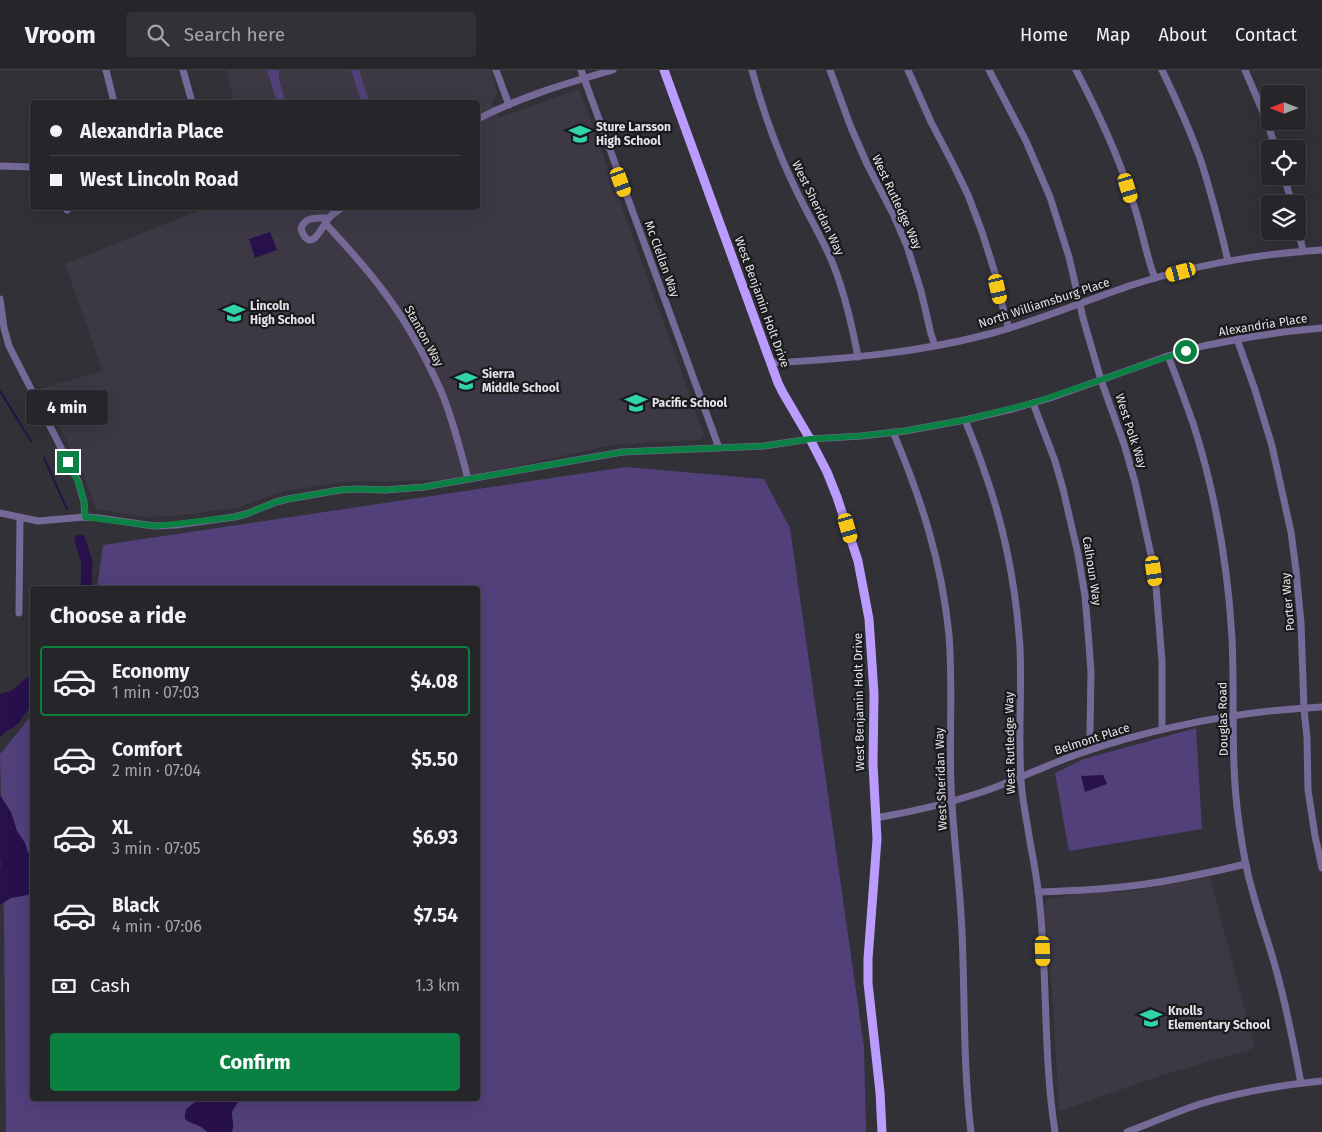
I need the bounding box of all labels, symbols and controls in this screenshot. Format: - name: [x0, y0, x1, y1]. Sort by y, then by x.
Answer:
- search box: [126, 12, 476, 57]
- text: Vroom: [25, 21, 96, 49]
- icon: search: [144, 21, 172, 49]
- text: Search here: [184, 23, 285, 46]
- text: Home: [1020, 24, 1068, 46]
- text: Map: [1096, 24, 1130, 46]
- text: About: [1158, 24, 1207, 46]
- text: Contact: [1235, 24, 1297, 46]
- north arrow: [1261, 85, 1306, 130]
- map controls: [1261, 85, 1306, 240]
- text: Alexandria Place: [80, 120, 224, 143]
- place label: Sture Larsson High School: [596, 120, 671, 148]
- school or university icon: Sture Larsson High School: [567, 121, 593, 147]
- button: locate: [1261, 140, 1306, 185]
- street label: West Rutledge Way: [869, 153, 925, 252]
- street label: West Sheridan Way: [789, 159, 847, 258]
- car: [608, 165, 633, 199]
- text: West Lincoln Road: [80, 168, 239, 191]
- car: [1116, 171, 1139, 205]
- button: layers: [1261, 195, 1306, 240]
- street label: Mc Clellan Way: [642, 219, 682, 299]
- street label: West Benjamin Holt Drive: [732, 235, 792, 369]
- car: [1164, 261, 1197, 283]
- car: [987, 273, 1008, 305]
- street label: North Williamsburg Place: [977, 275, 1111, 331]
- place label: Lincoln High School: [250, 299, 315, 327]
- school or university icon: Lincoln High School: [221, 300, 247, 326]
- street label: Stanton Way: [402, 303, 447, 369]
- street label: Alexandria Place: [1218, 311, 1308, 339]
- route start: [1175, 340, 1197, 362]
- place label: Sierra Middle School: [482, 367, 560, 395]
- school or university icon: Sierra Middle School: [453, 368, 479, 394]
- callout: 4 min: [27, 390, 109, 424]
- school or university icon: Pacific School: [623, 390, 649, 416]
- street label: West Polk Way: [1112, 392, 1150, 470]
- place label: Pacific School: [652, 396, 728, 410]
- text: 4 min: [47, 398, 87, 417]
- route end: [57, 451, 79, 473]
- car: [836, 512, 859, 544]
- street label: Calhoun Way: [1080, 536, 1104, 607]
- car: [1144, 555, 1163, 587]
- street label: Porter Way: [1278, 572, 1298, 632]
- text: Choose a ride: [50, 602, 186, 629]
- street label: West Benjamin Holt Drive: [851, 633, 867, 771]
- icon: car: [52, 659, 97, 704]
- text: Economy: [112, 660, 189, 683]
- text: $4.08: [410, 670, 458, 693]
- street label: Douglas Road: [1215, 682, 1231, 756]
- text: 1 min · 07:03: [112, 683, 199, 702]
- street label: West Rutledge Way: [1002, 691, 1018, 794]
- street label: Belmont Place: [1053, 720, 1131, 758]
- street label: West Sheridan Way: [932, 727, 950, 831]
- icon: car: [52, 737, 97, 782]
- text: Comfort: [112, 738, 182, 761]
- text: $5.50: [411, 748, 458, 771]
- text: 2 min · 07:04: [112, 761, 201, 780]
- icon: car: [52, 815, 97, 860]
- text: XL: [112, 816, 133, 839]
- text: $6.93: [413, 826, 458, 849]
- text: 3 min · 07:05: [112, 839, 201, 858]
- icon: car: [52, 893, 97, 938]
- text: Black: [112, 894, 159, 917]
- text: $7.54: [413, 904, 458, 927]
- text: 4 min · 07:06: [112, 917, 202, 936]
- car: [1034, 936, 1051, 966]
- icon: cash: [50, 972, 78, 1000]
- text: Cash: [90, 974, 131, 997]
- text: 1.3 km: [415, 976, 460, 995]
- place label: Knolls Elementary School: [1168, 1004, 1271, 1032]
- school or university icon: Knolls Elementary School: [1138, 1005, 1164, 1031]
- button: Confirm: [50, 1033, 460, 1091]

